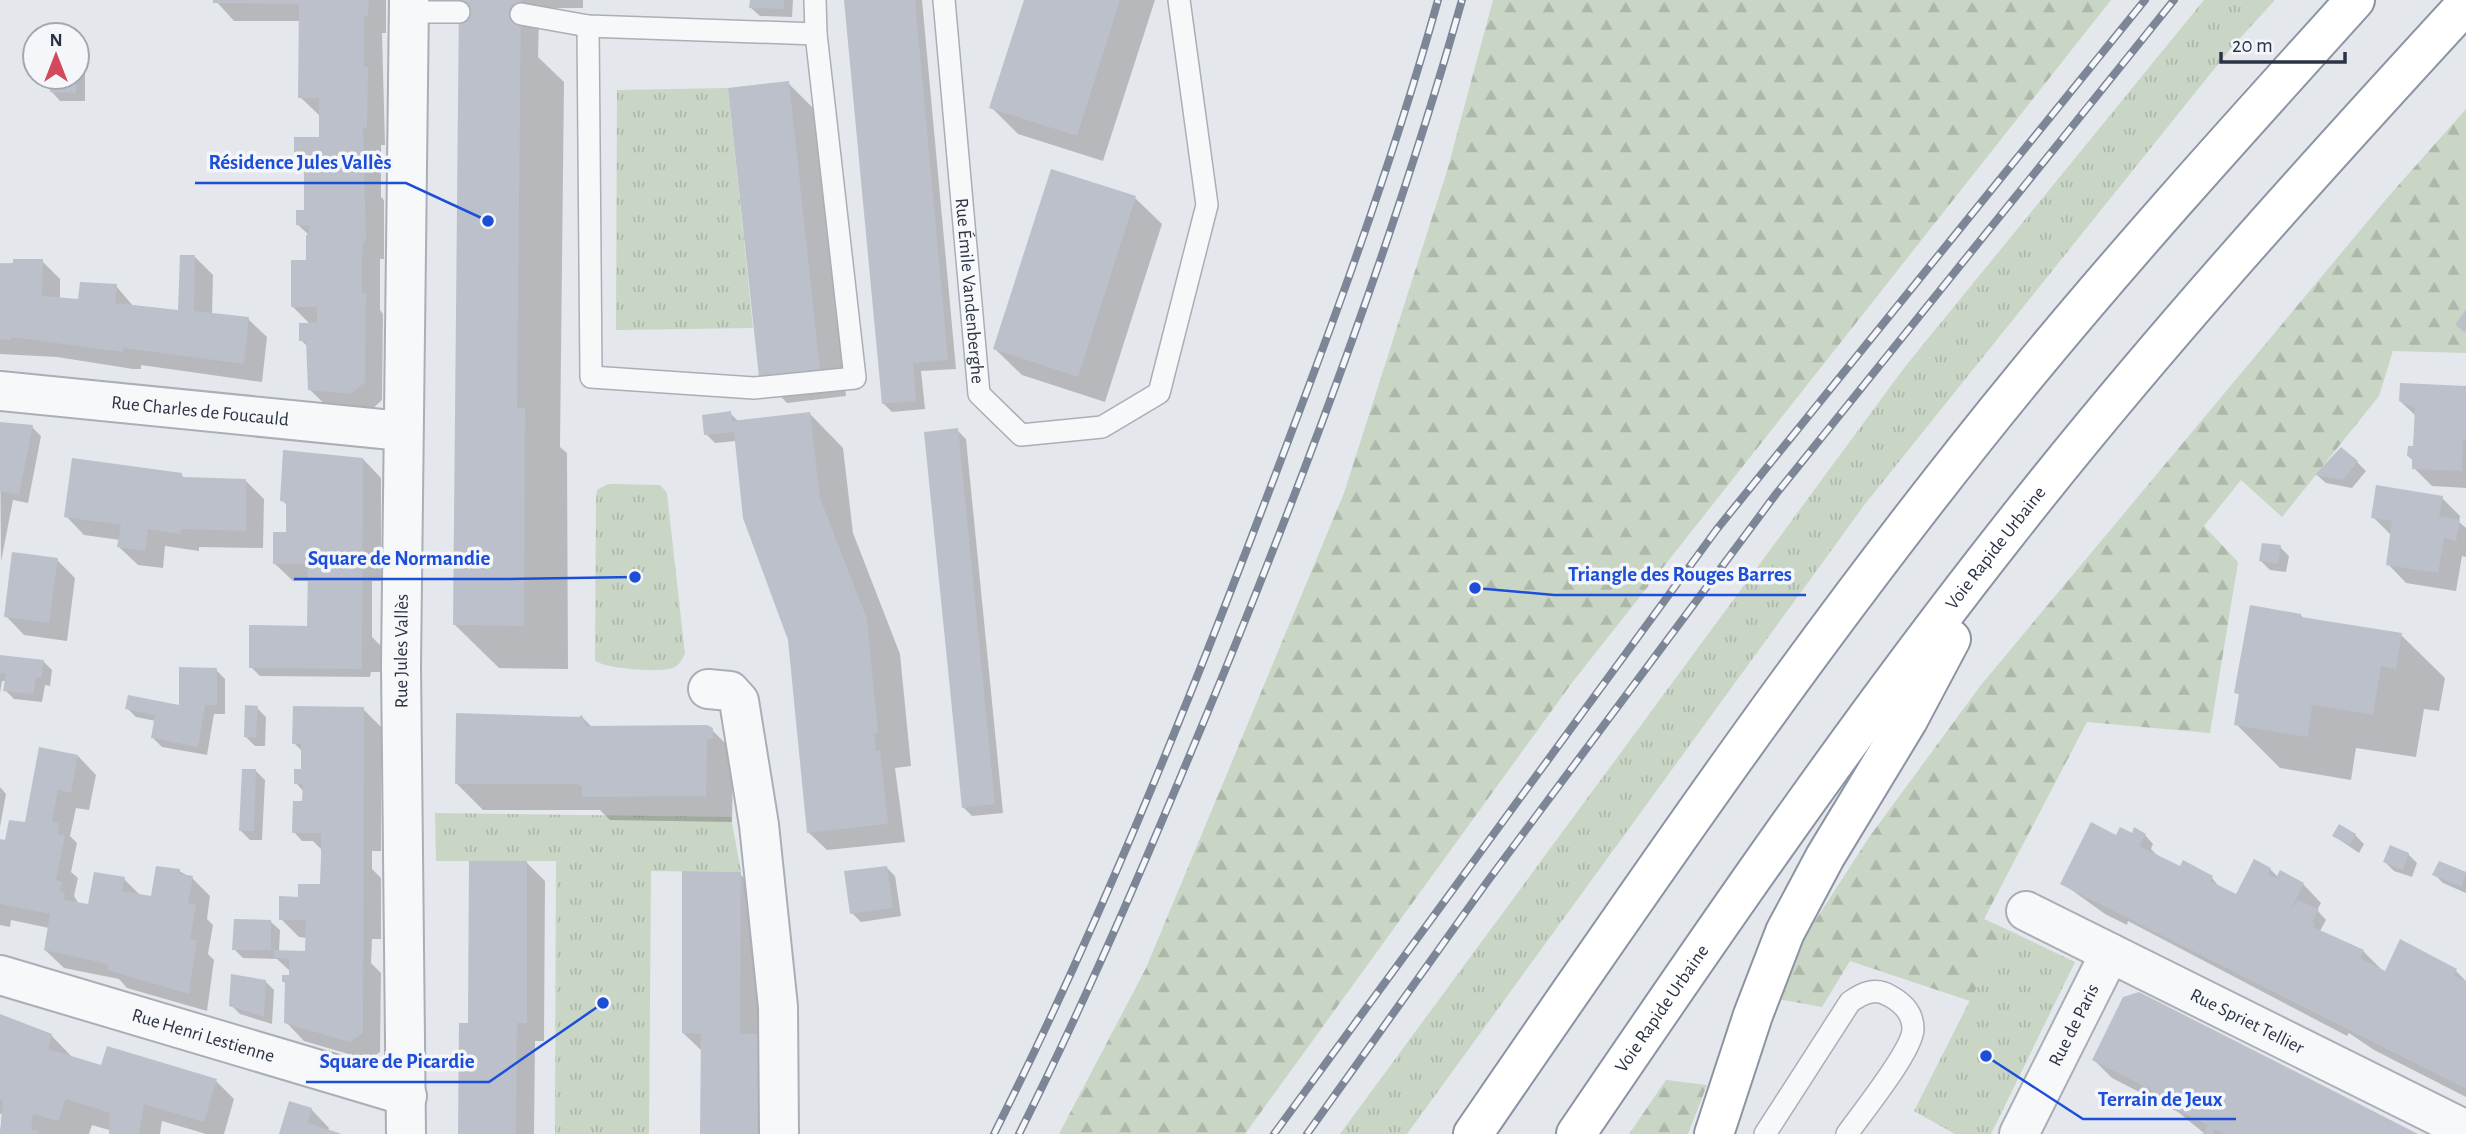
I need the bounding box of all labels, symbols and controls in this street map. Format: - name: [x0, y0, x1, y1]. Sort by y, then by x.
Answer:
- north arrow: [21, 21, 91, 91]
- scale bar: [2221, 21, 2345, 65]
- text: N: [49, 31, 63, 50]
- text: 20 m: [2232, 35, 2273, 56]
- callout: Résidence Jules Vallès: [195, 141, 406, 183]
- text: Résidence Jules Vallès: [208, 152, 392, 173]
- street label: Rue Émile Vandenberghe: [952, 197, 988, 384]
- street label: Rue Charles de Foucauld: [110, 393, 290, 429]
- street label: Voie Rapide Urbaine: [1942, 483, 2049, 613]
- callout: Square de Normandie: [294, 537, 504, 579]
- text: Square de Normandie: [308, 548, 490, 569]
- callout: Triangle des Rouges Barres: [1554, 553, 1806, 595]
- text: Triangle des Rouges Barres: [1568, 564, 1792, 585]
- street label: Rue Jules Vallès: [391, 594, 411, 708]
- street label: Voie Rapide Urbaine: [1611, 941, 1712, 1076]
- street label: Rue de Paris: [2045, 981, 2102, 1069]
- street label: Rue Spriet Tellier: [2187, 985, 2307, 1057]
- street label: Rue Henri Lestienne: [130, 1005, 277, 1066]
- callout: Square de Picardie: [306, 1040, 489, 1082]
- text: Square de Picardie: [319, 1051, 475, 1072]
- callout: Terrain de Jeux: [2083, 1077, 2236, 1119]
- text: Terrain de Jeux: [2098, 1089, 2223, 1110]

